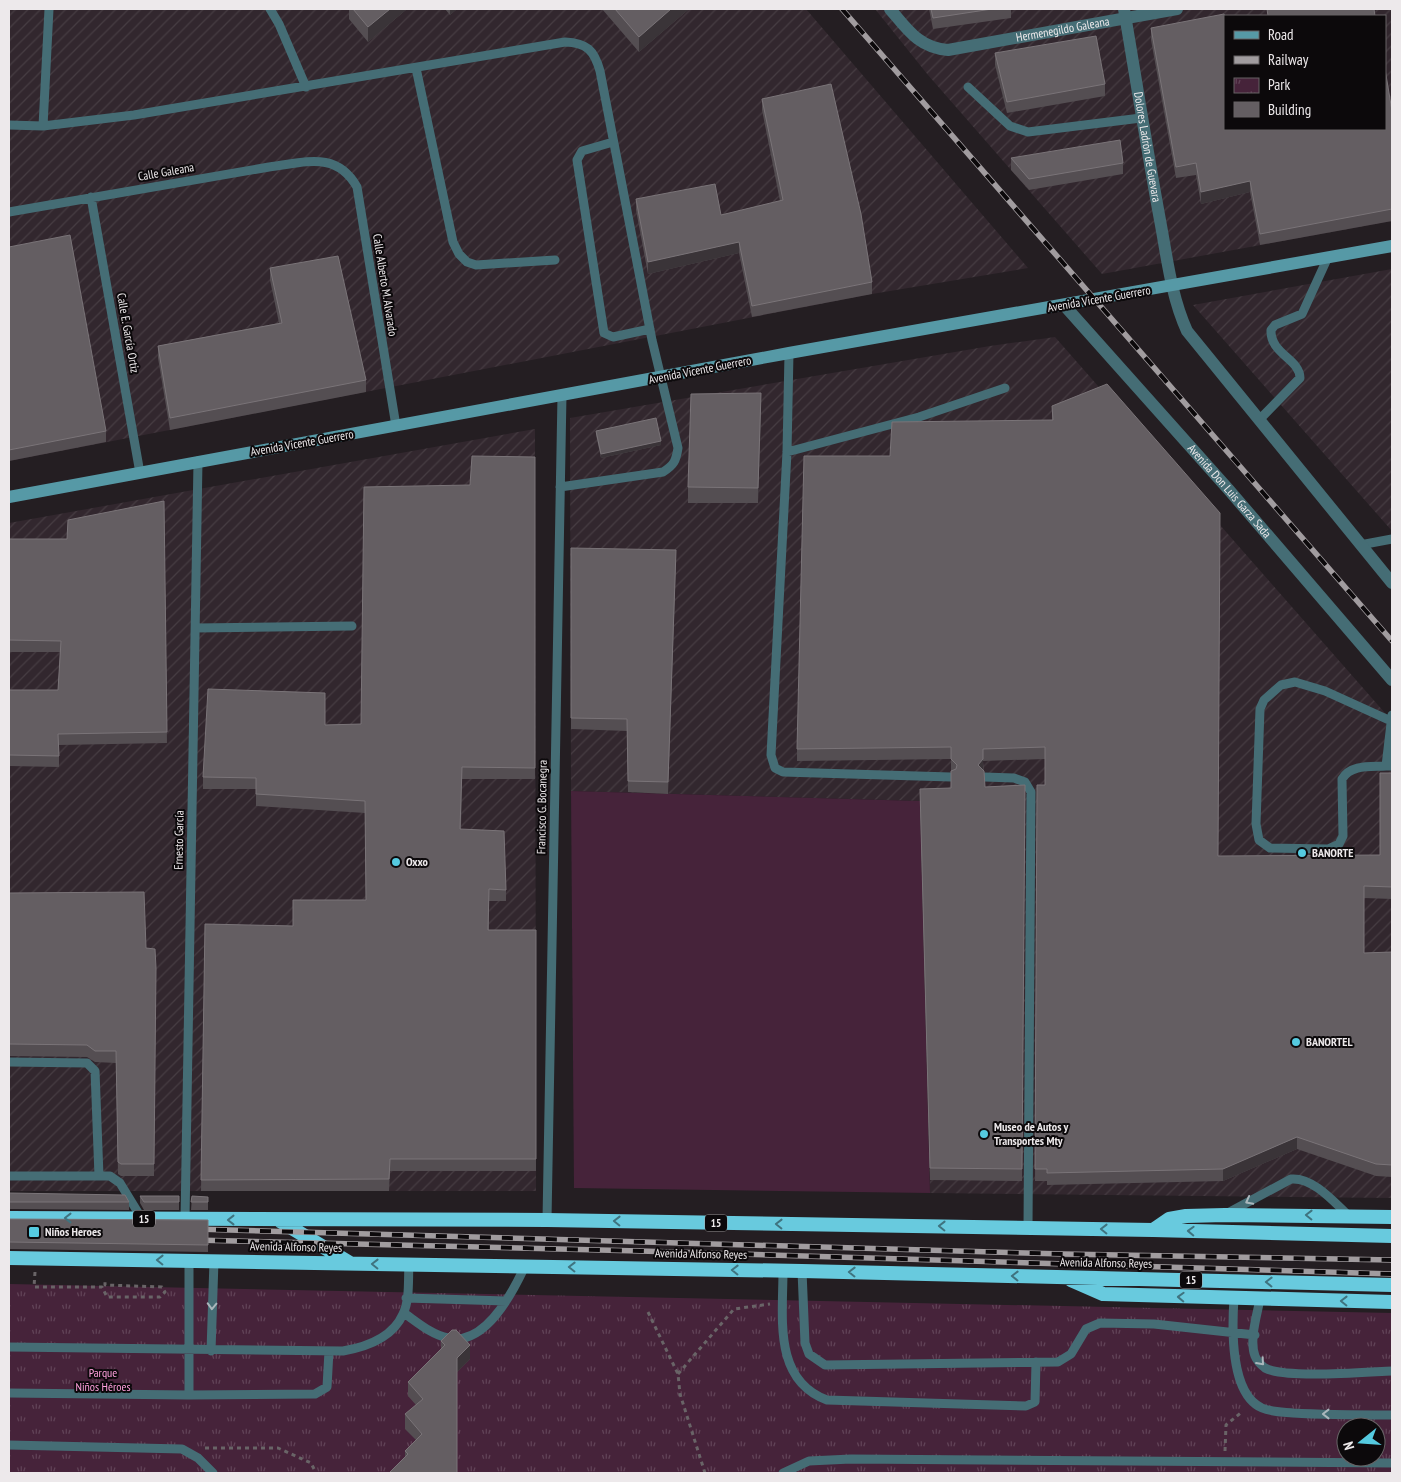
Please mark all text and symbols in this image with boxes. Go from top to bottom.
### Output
street label: Hermenegildo Galeana [1015,13,1111,45]
legend [1224,15,1386,130]
text: Road [1268,25,1294,44]
text: Railway [1268,50,1309,69]
text: Park [1268,75,1290,94]
street label: Dolores Ladròn de Guevara [1131,91,1165,204]
text: Building [1268,100,1311,119]
street label: Calle Galeana [137,159,195,184]
street label: Calle Alberto M. Alvarado [370,233,401,337]
street label: Avenida Vicente Guerrero [1046,282,1152,315]
street label: Calle E. García Ortiz [114,292,143,374]
street label: Avenida Vicente Guerrero [647,352,753,387]
street label: Avenida Vicente Guerrero [249,426,355,459]
street label: Avenida Don Luis Garza Sada [1185,441,1275,541]
street label: Francisco G. Bocanegra [533,760,550,854]
street label: Ernesto García [170,810,187,870]
place label: BANORTE [1312,845,1353,860]
marker: BANORTE [1296,847,1308,859]
place label: Oxxo [406,854,429,869]
marker: Oxxo [390,856,402,868]
place label: BANORTEL [1306,1034,1353,1049]
marker: BANORTEL [1290,1036,1302,1048]
place label: Museo de Autos y Transportes Mty [994,1119,1069,1148]
marker: Museo de Autos y Transportes Mty [978,1128,990,1140]
one-way arrow [1245,1195,1254,1205]
road number: 15 [133,1210,155,1228]
one-way arrow [1304,1210,1312,1221]
one-way arrow [64,1213,72,1224]
road number: 15 [705,1214,727,1232]
one-way arrow [226,1215,234,1225]
one-way arrow [613,1216,620,1226]
one-way arrow [775,1219,783,1229]
one-way arrow [938,1221,946,1231]
place label: Niños Heroes [45,1224,101,1239]
one-way arrow [1100,1224,1108,1234]
marker: Niños Heroes [27,1225,41,1239]
one-way arrow [1187,1225,1195,1236]
street label: Avenida Alfonso Reyes [250,1238,342,1255]
street label: Avenida Alfonso Reyes [655,1245,747,1262]
street label: Avenida Alfonso Reyes [1060,1254,1152,1271]
one-way arrow [155,1255,163,1265]
one-way arrow [370,1258,378,1269]
one-way arrow [568,1262,576,1272]
one-way arrow [730,1264,738,1275]
one-way arrow [848,1267,856,1277]
one-way arrow [1011,1270,1019,1281]
road number: 15 [1180,1272,1202,1288]
one-way arrow [1265,1277,1273,1287]
one-way arrow [1177,1291,1185,1302]
one-way arrow [1339,1296,1347,1306]
one-way arrow [207,1302,217,1310]
one-way arrow [1255,1356,1264,1365]
park label: Parque Niños Héroes [76,1365,131,1394]
one-way arrow [1322,1409,1330,1420]
north arrow [1336,1417,1386,1467]
text: N [1339,1440,1358,1452]

